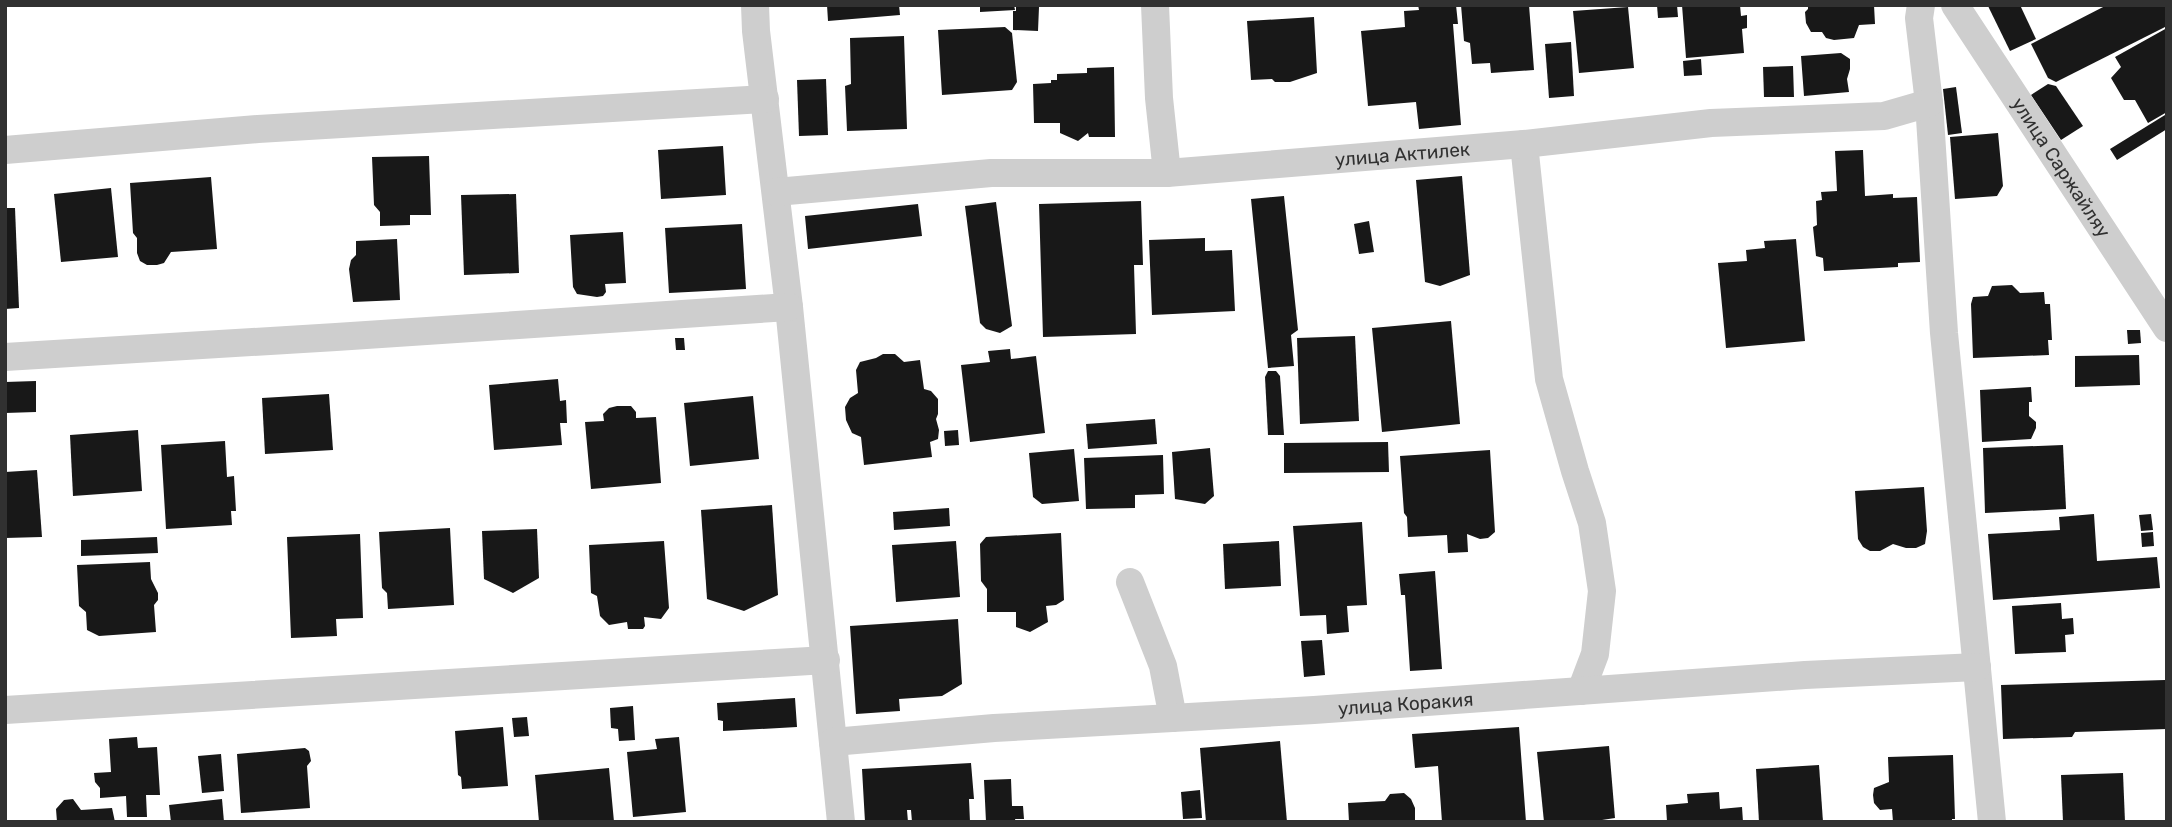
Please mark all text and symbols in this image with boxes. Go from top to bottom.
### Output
street label: улица Саржайляу [2007,93,2116,242]
street label: улица Актилек [1334,137,1471,171]
street label: улица Коракия [1337,687,1474,720]

